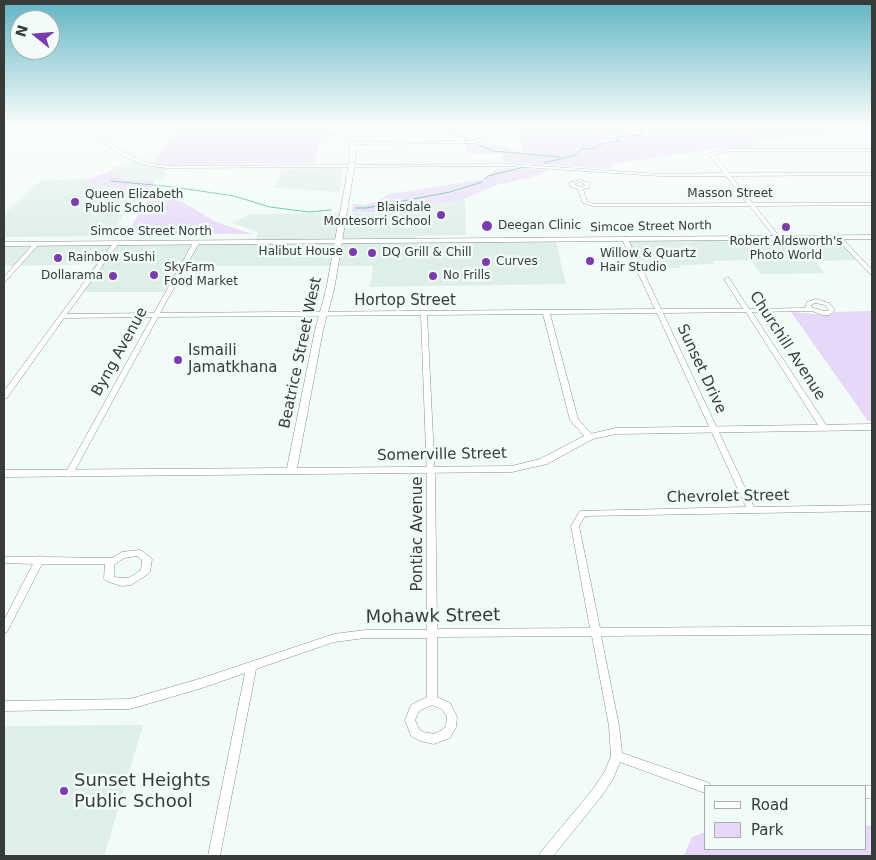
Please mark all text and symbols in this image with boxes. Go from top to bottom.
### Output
north arrow [10,10,60,60]
text: N [12,23,31,39]
street label: Masson Street [687,187,773,201]
place label: Queen Elizabeth Public School [85,188,183,216]
marker: Queen Elizabeth Public School [69,196,81,208]
place label: Blaisdale Montesorri School [323,201,431,229]
marker: Blaisdale Montesorri School [435,209,447,221]
marker: Deegan Clinic [480,219,494,233]
place label: Deegan Clinic [498,219,581,233]
street label: Simcoe Street North [590,219,712,235]
marker: Robert Aldsworth's Photo World [780,221,792,233]
street label: Simcoe Street North [90,225,212,239]
place label: Robert Aldsworth's Photo World [730,235,842,263]
place label: Halibut House [259,245,343,259]
marker: Halibut House [347,246,359,258]
place label: DQ Grill & Chill [382,246,472,260]
marker: DQ Grill & Chill [366,247,378,259]
place label: Willow & Quartz Hair Studio [600,247,696,275]
place label: Rainbow Sushi [68,251,155,265]
marker: Rainbow Sushi [52,252,64,264]
place label: Curves [496,255,538,269]
marker: Willow & Quartz Hair Studio [584,255,596,267]
marker: Curves [480,256,492,268]
place label: SkyFarm Food Market [164,261,238,289]
place label: Dollarama [41,269,103,283]
marker: SkyFarm Food Market [148,269,160,281]
place label: No Frills [443,269,490,283]
marker: Dollarama [107,270,119,282]
marker: No Frills [427,270,439,282]
street label: Beatrice Street West [276,276,326,430]
street label: Churchill Avenue [745,288,829,404]
street label: Hortop Street [354,292,456,310]
street label: Byng Avenue [88,304,152,400]
street label: Sunset Drive [673,322,729,416]
place label: Ismaili Jamatkhana [188,342,277,377]
marker: Ismaili Jamatkhana [172,354,184,366]
street label: Somerville Street [377,445,507,465]
street label: Pontiac Avenue [409,476,427,592]
street label: Chevrolet Street [666,487,790,507]
street label: Mohawk Street [366,605,500,629]
place label: Sunset Heights Public School [74,770,210,812]
marker: Sunset Heights Public School [58,785,70,797]
legend [704,785,866,850]
text: Road [751,796,789,814]
text: Park [751,821,783,839]

